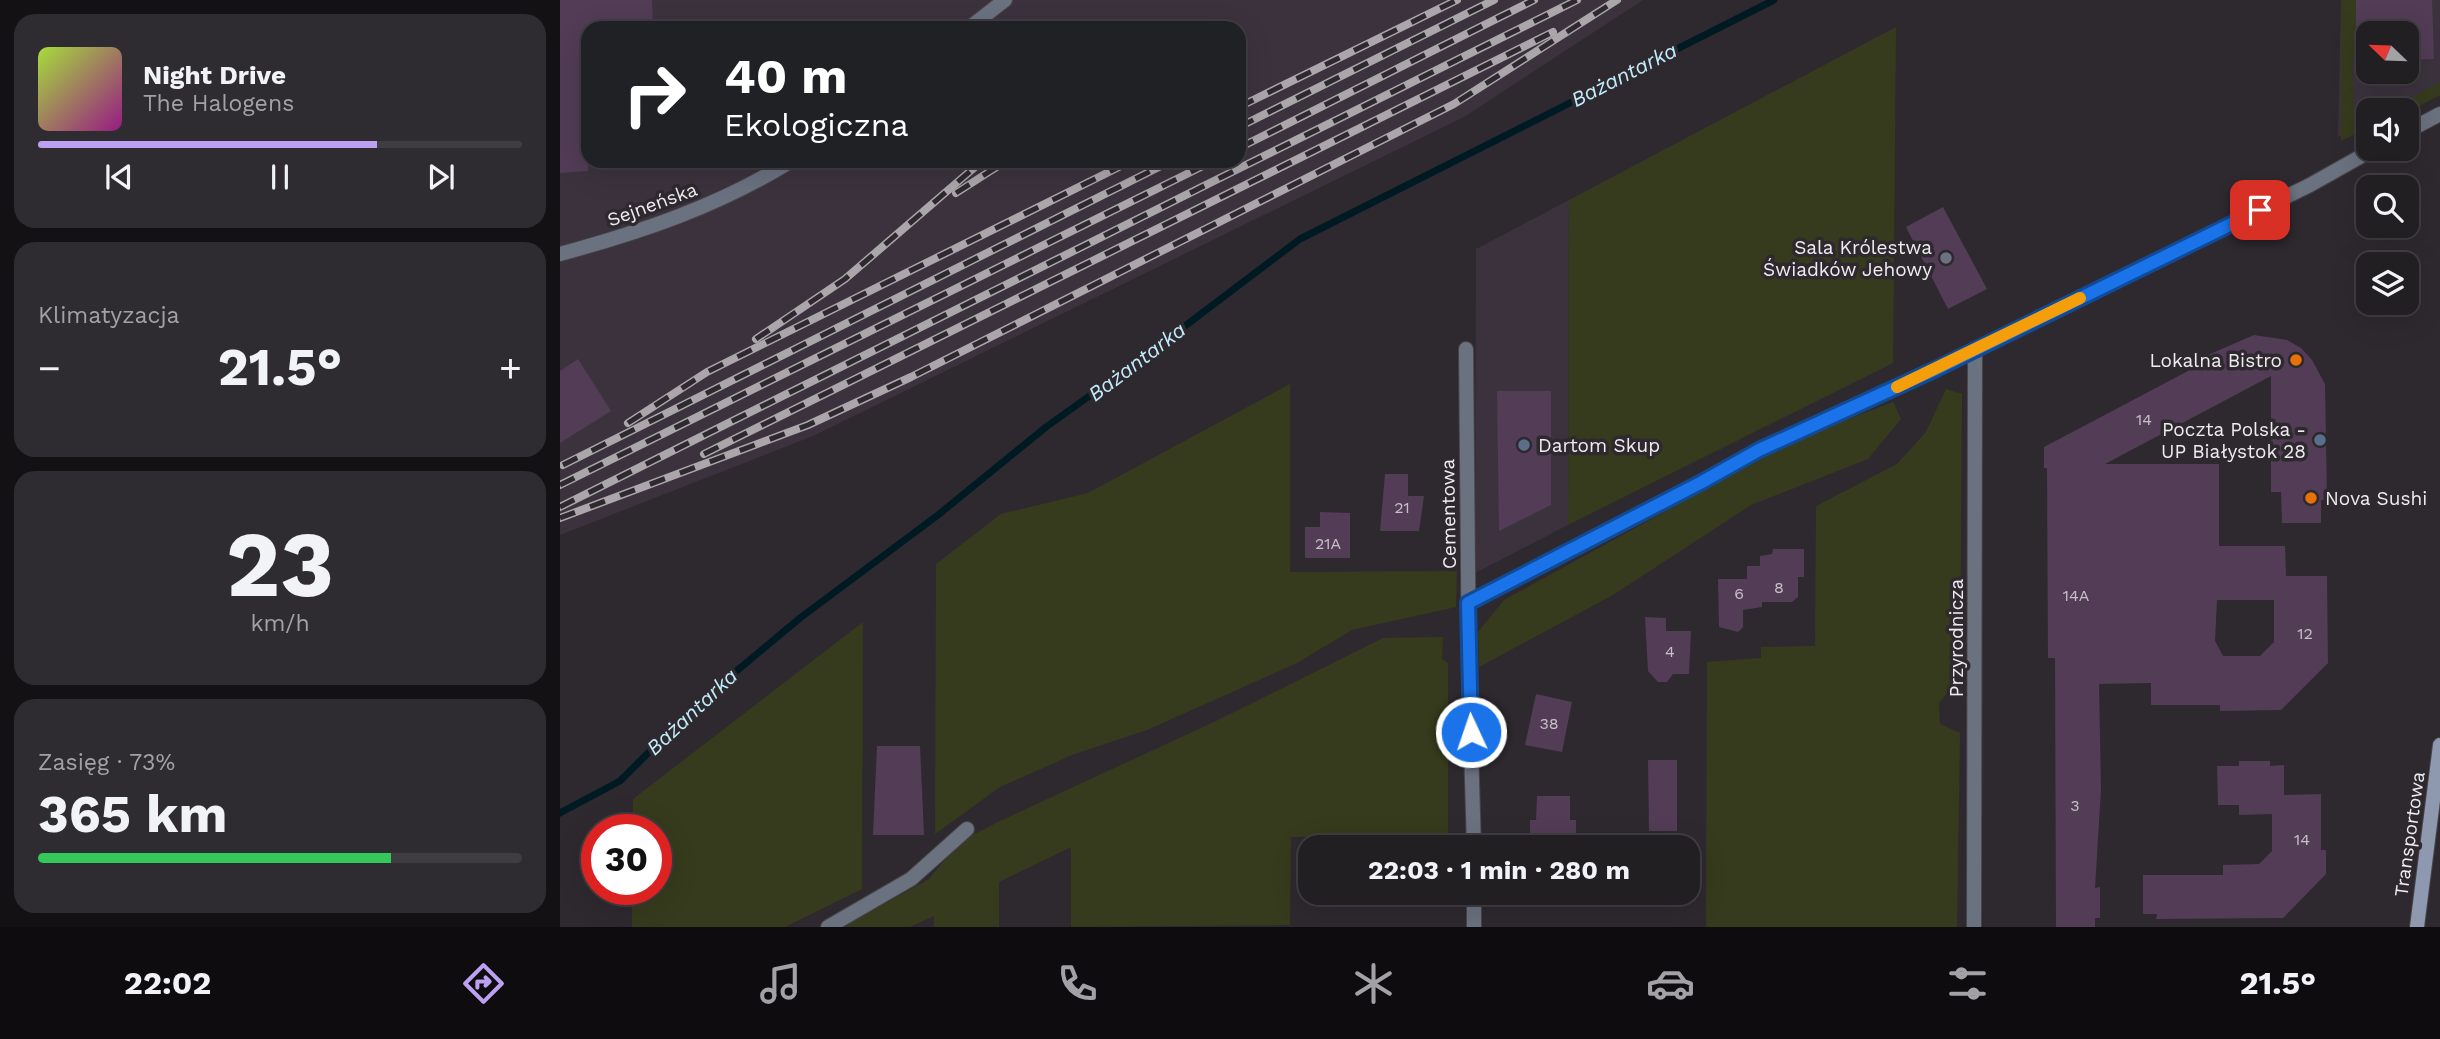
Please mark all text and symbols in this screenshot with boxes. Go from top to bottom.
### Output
north arrow [2356,21,2418,84]
map controls [2356,21,2419,315]
water label: Bażantarka [1567,37,1681,112]
text: 40 m [724,47,847,105]
icon: right [609,49,700,140]
text: Night Drive [143,60,286,90]
text: The Halogens [143,90,294,117]
button: sound [2356,98,2419,161]
text: Ekologiczna [724,106,909,144]
icon: previous [100,158,138,196]
icon: pause [261,158,299,196]
icon: next [422,158,460,196]
button: search [2356,175,2419,238]
street label: Sejneńska [604,177,701,231]
pin [2230,180,2290,240]
icon: arrive [2241,191,2279,229]
place label: Sala Królestwa Świadków Jehowy [1763,236,1932,281]
marker: Sala Królestwa Świadków Jehowy [1938,250,1954,266]
button: layers [2356,252,2419,315]
text: Klimatyzacja [38,302,180,329]
water label: Bażantarka [1083,317,1190,406]
text: 21.5° [218,337,342,398]
text: − [38,346,61,390]
text: + [499,346,522,390]
place label: Lokalna Bistro [2150,349,2282,372]
marker: Lokalna Bistro [2288,352,2304,368]
house number: 14 [2136,410,2152,429]
place label: Poczta Polska - UP Białystok 28 [2161,418,2306,463]
marker: Poczta Polska - UP Białystok 28 [2312,432,2328,448]
place label: Dartom Skup [1538,434,1660,457]
marker: Dartom Skup [1516,437,1532,453]
street label: Cementowa [1436,458,1461,569]
place label: Nova Sushi [2325,487,2427,510]
marker: Nova Sushi [2303,490,2319,506]
house number: 21 [1394,498,1410,517]
text: 23 [226,511,334,618]
house number: 21A [1315,534,1341,553]
house number: 8 [1774,578,1784,597]
street label: Przyrodnicza [1945,579,1968,697]
house number: 6 [1734,584,1744,603]
house number: 14A [2063,586,2090,605]
text: km/h [250,610,310,637]
house number: 12 [2297,624,2313,643]
house number: 4 [1665,642,1675,661]
water label: Bażantarka [641,663,742,760]
position arrow [1434,695,1508,769]
house number: 38 [1539,714,1559,733]
text: Zasięg · 73% [38,749,175,776]
street label: Transportowa [2389,770,2430,898]
text: 365 km [38,784,227,845]
house number: 3 [2070,796,2080,815]
speed limit sign: 30 [581,814,672,905]
house number: 14 [2294,830,2310,849]
text: 22:03 · 1 min · 280 m [1368,855,1630,885]
icon: directions [459,959,508,1008]
icon: music [756,959,805,1008]
icon: phone [1053,959,1102,1008]
icon: climate [1349,959,1398,1008]
icon: car [1646,959,1695,1008]
icon: filters [1943,959,1992,1008]
text: 22:02 [124,964,211,1002]
text: 21.5° [2239,964,2316,1002]

